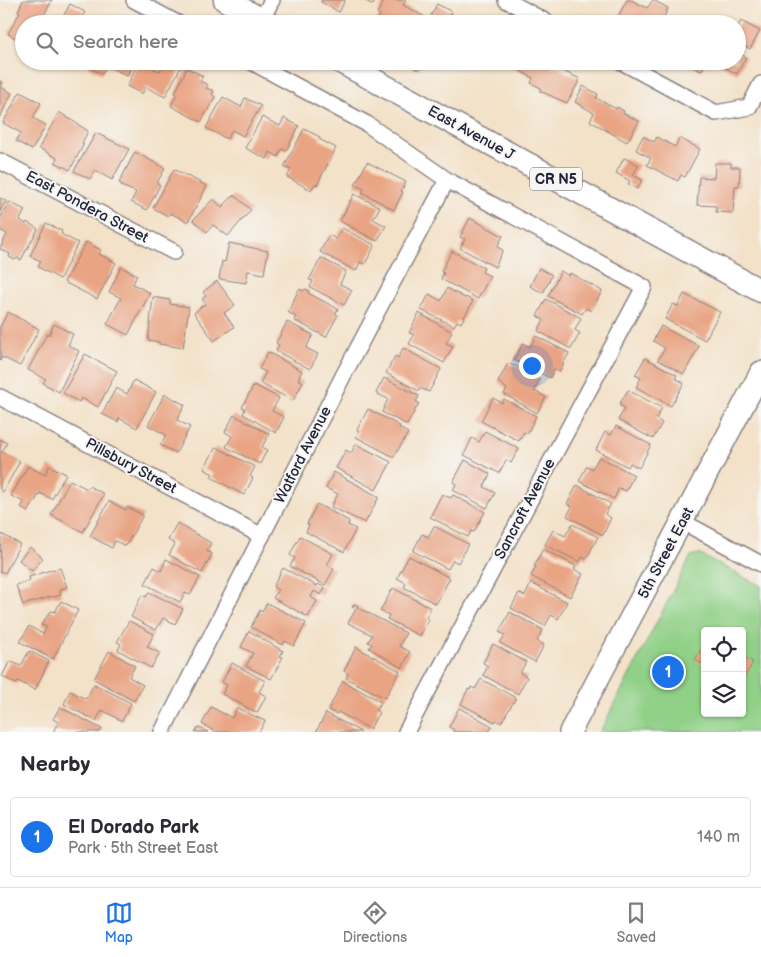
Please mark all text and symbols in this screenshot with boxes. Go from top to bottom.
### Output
search box [15,15,746,70]
icon: search [33,29,61,57]
text: Search here [73,31,178,54]
street label: East Avenue J [424,101,518,165]
street label: East Pondera Street [22,167,152,248]
road number: CR N5 [530,168,582,190]
your location [519,353,545,379]
street label: Watford Avenue [270,403,336,507]
street label: Pillsbury Street [82,434,180,498]
street label: Sancroft Avenue [491,455,560,563]
street label: 5th Street East [634,504,698,602]
map controls [701,627,746,717]
button: locate [701,627,746,672]
pin: 1 [652,653,684,691]
button: layers [701,672,746,717]
text: Nearby [20,752,90,777]
text: El Dorado Park [68,816,199,839]
text: 1 [34,828,40,847]
text: 140 m [697,828,740,847]
text: Park · 5th Street East [68,839,218,858]
tab: Map [105,899,133,946]
tab: Directions [343,899,407,946]
tab: Saved [617,899,656,946]

